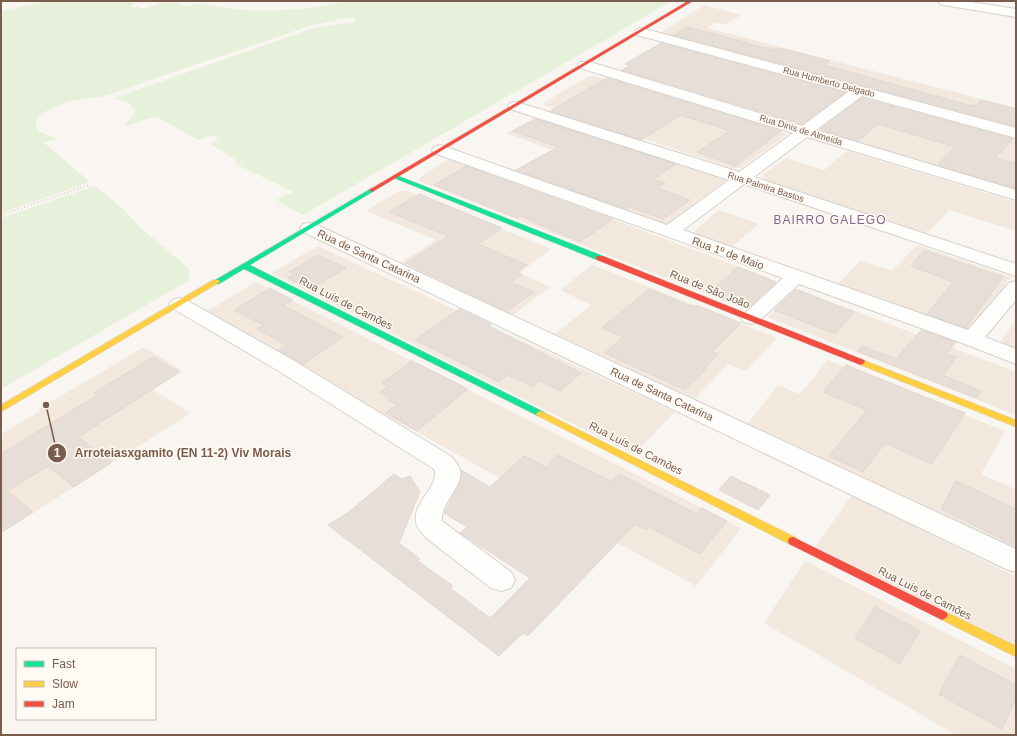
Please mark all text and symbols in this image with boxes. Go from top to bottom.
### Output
street label: Rua Humberto Delgado [782,65,876,99]
street label: Rua Dinis de Almeida [758,113,844,147]
street label: Rua Palmira Bastos [727,170,806,204]
district label: BAIRRO GALEGO [773,213,887,227]
street label: Rua de Santa Catarina [316,227,423,285]
street label: Rua 1º de Maio [690,234,766,272]
street label: Rua de São João [668,268,752,310]
street label: Rua Luís de Camões [297,274,395,332]
street label: Rua de Santa Catarina [609,365,716,423]
street label: Rua Luís de Camões [587,419,685,477]
callout: Arroteiasxgamito (EN 11-2) Viv Morais [47,441,299,465]
text: 1 [54,446,61,460]
text: Arroteiasxgamito (EN 11-2) Viv Morais [75,446,292,460]
street label: Rua Luís de Camões [876,564,974,622]
legend [16,648,156,720]
text: Fast [52,657,76,671]
text: Slow [52,677,78,691]
text: Jam [52,697,75,711]

